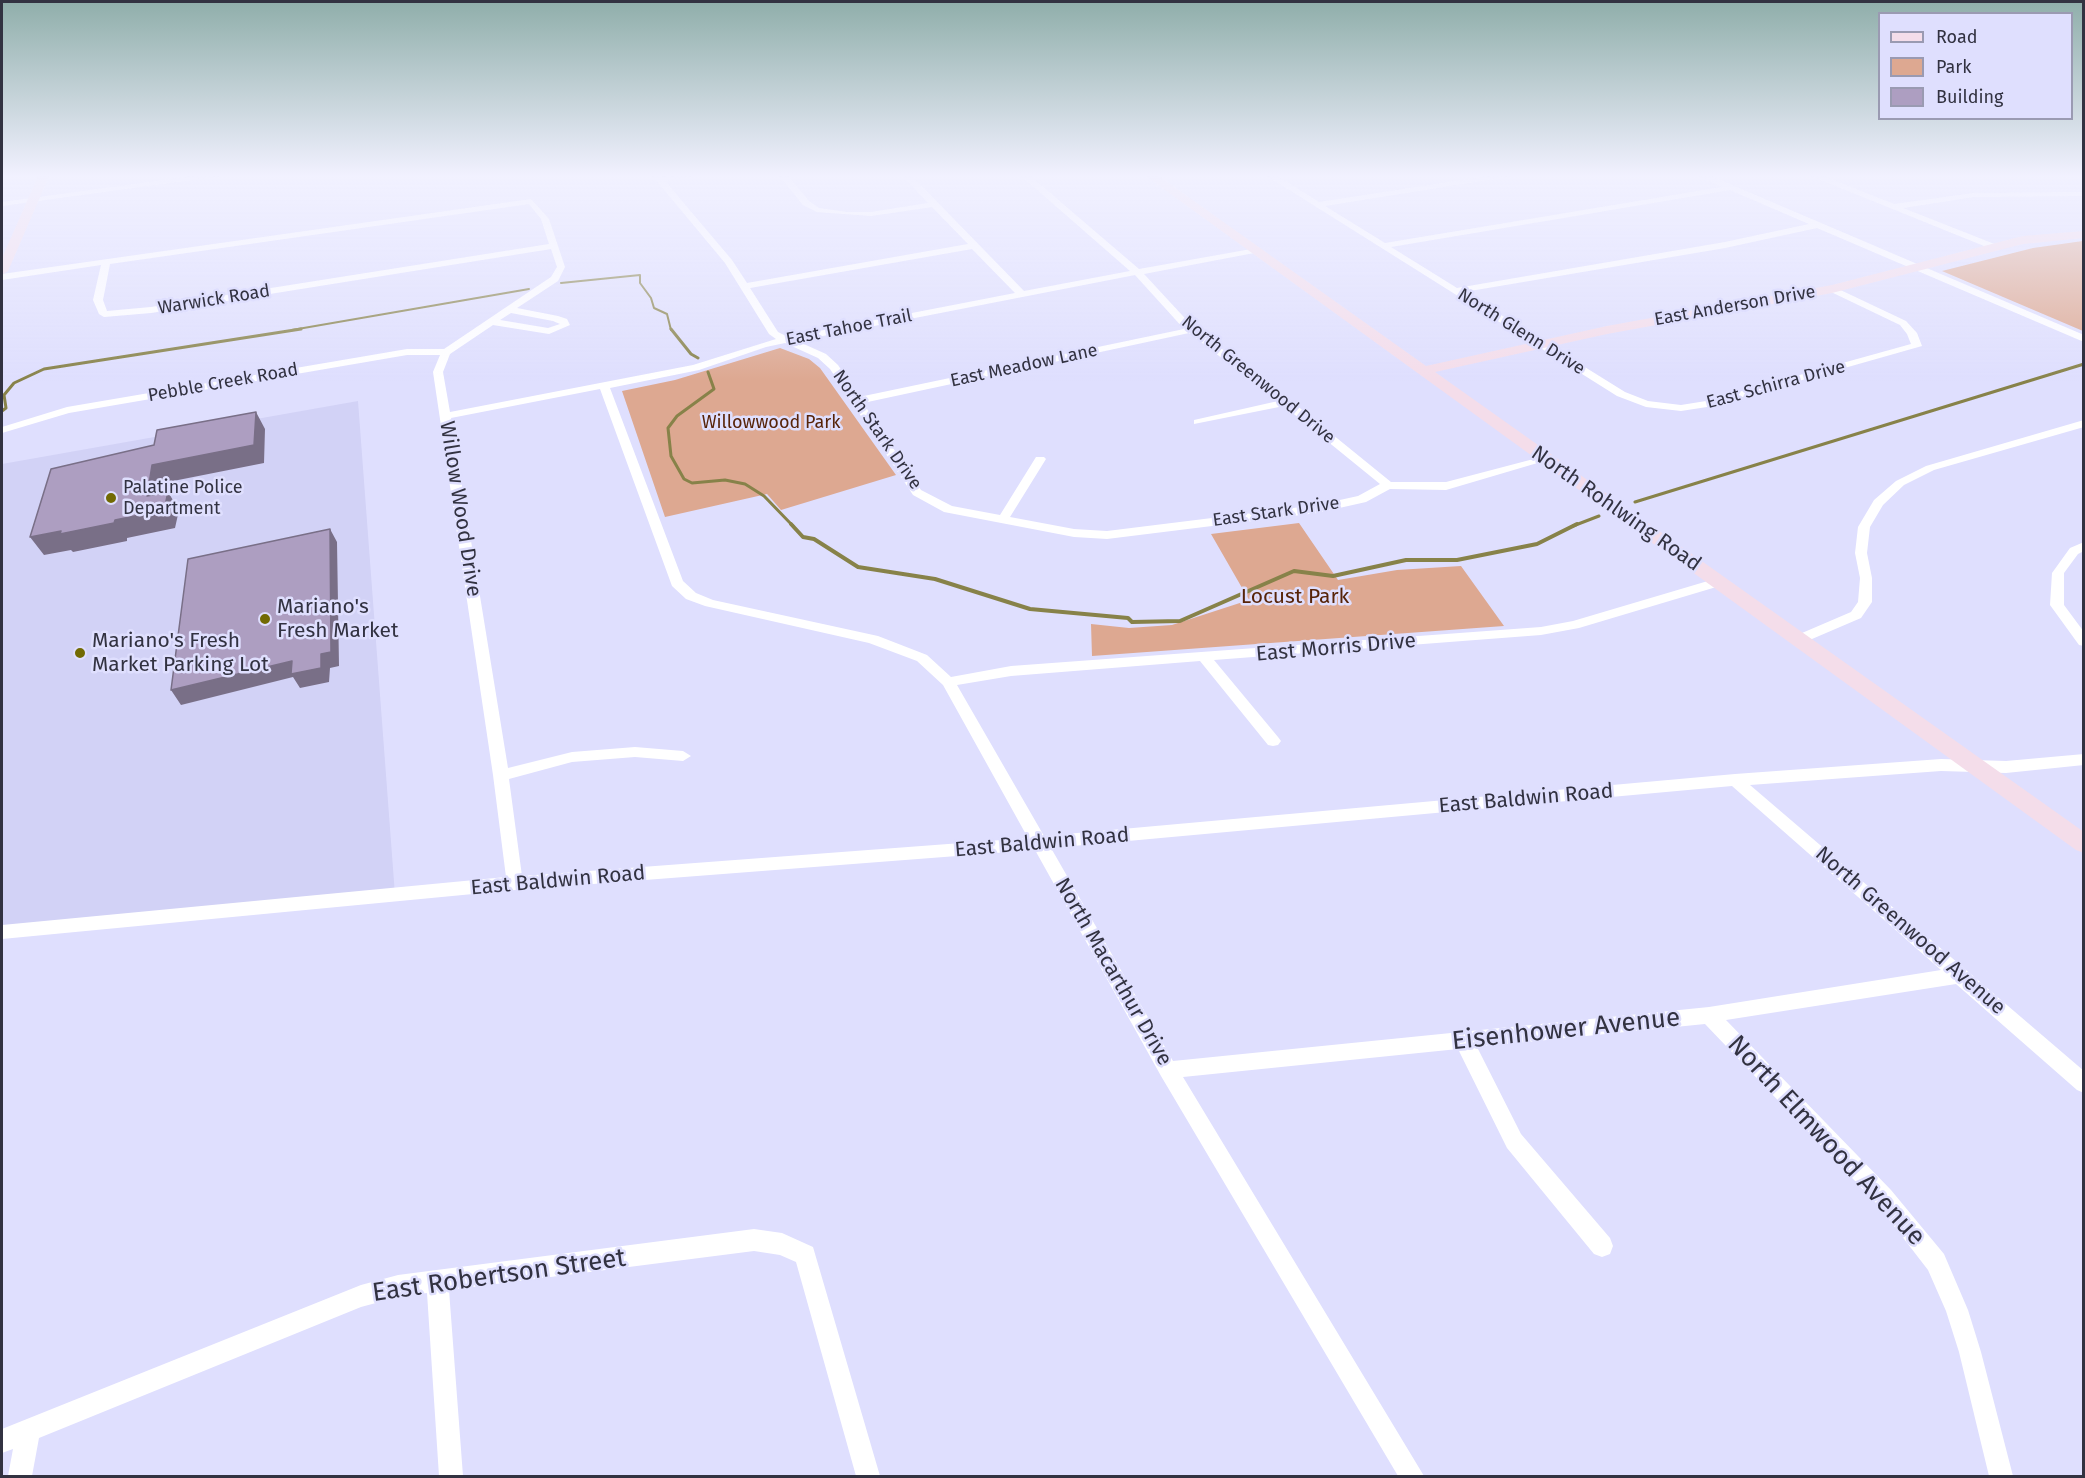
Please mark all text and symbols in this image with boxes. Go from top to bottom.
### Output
legend [1878,12,2073,120]
text: Road [1936,26,1978,48]
text: Park [1936,56,1971,78]
text: Building [1936,86,2003,108]
street label: Warwick Road [156,280,272,320]
street label: East Anderson Drive [1653,281,1817,331]
street label: North Glenn Drive [1453,284,1589,380]
street label: East Tahoe Trail [784,305,914,351]
street label: North Greenwood Drive [1177,311,1339,449]
street label: East Meadow Lane [948,340,1100,392]
street label: East Schirra Drive [1704,356,1848,414]
street label: Pebble Creek Road [146,359,300,407]
street label: North Stark Drive [828,366,926,494]
park label: Willowwood Park [702,412,840,434]
street label: Willow Wood Drive [434,419,486,599]
street label: North Rohlwing Road [1526,441,1706,577]
place label: Palatine Police Department [123,477,243,520]
marker: Palatine Police Department [104,491,118,505]
street label: East Stark Drive [1211,492,1341,532]
park label: Locust Park [1241,584,1349,610]
place label: Mariano's Fresh Market [277,594,399,644]
marker: Mariano's Fresh Market [258,612,272,626]
place label: Mariano's Fresh Market Parking Lot [92,628,269,678]
street label: East Morris Drive [1255,628,1417,668]
marker: Mariano's Fresh Market Parking Lot [73,646,87,660]
street label: East Baldwin Road [1438,779,1614,819]
street label: East Baldwin Road [954,823,1130,863]
street label: North Greenwood Avenue [1810,842,2010,1020]
street label: East Baldwin Road [470,861,646,901]
street label: North Macarthur Drive [1049,874,1177,1070]
street label: Eisenhower Avenue [1450,1003,1682,1057]
street label: North Elmwood Avenue [1721,1029,1931,1253]
street label: East Robertson Street [370,1243,628,1309]

